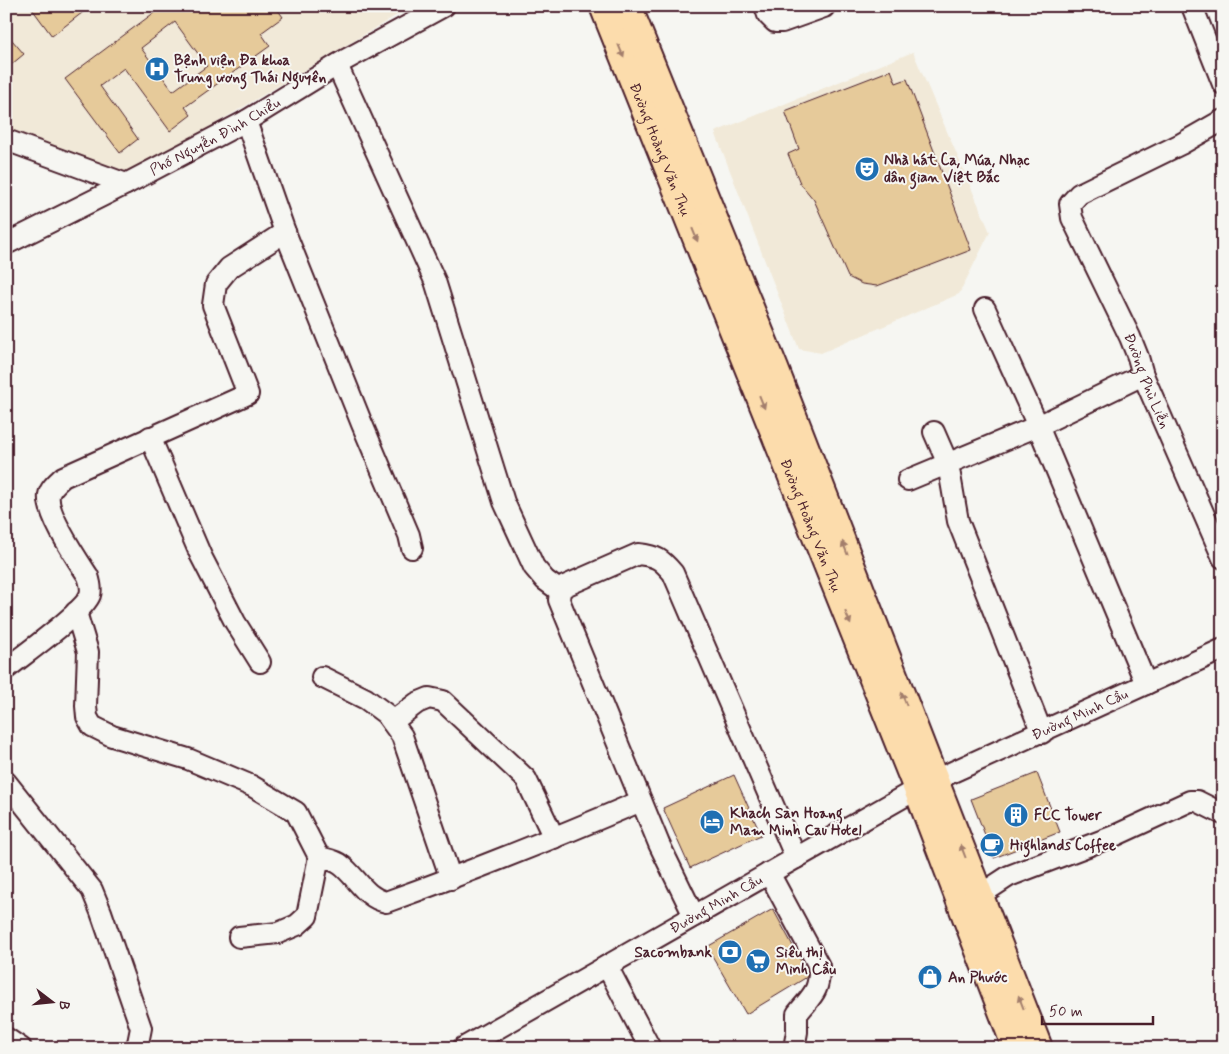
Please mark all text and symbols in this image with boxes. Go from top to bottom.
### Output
one-way arrow [618,44,625,59]
place label: Bệnh viện Đa khoa Trung ương Thái Nguyên [174,51,327,90]
hospital icon: Bệnh viện Đa khoa Trung ương Thái Nguyên [144,56,170,82]
street label: Đường Hoàng Văn Thụ [624,80,696,220]
street label: Phố Nguyễn Đình Chiểu [146,93,285,181]
place label: Nhà hát Ca, Múa, Nhạc dân gian Việt Bắc [884,151,1030,190]
theatre icon: Nhà hát Ca, Múa, Nhạc dân gian Việt Bắc [854,156,880,182]
one-way arrow [691,228,699,242]
street label: Đường Phù Liễn [1118,330,1174,432]
one-way arrow [758,395,766,409]
street label: Đường Hoàng Văn Thụ [775,456,846,596]
one-way arrow [840,541,848,555]
one-way arrow [845,610,852,625]
street label: Đường Minh Cầu [1029,684,1132,746]
one-way arrow [900,691,908,706]
building icon: FCC Tower [1003,802,1029,828]
place label: Khach San Hoang Mam Minh Cau Hotel [730,804,862,841]
place label: FCC Tower [1034,806,1103,826]
hotel icon: Khach San Hoang Mam Minh Cau Hotel [699,809,725,835]
cafe icon: Highlands Coffee [979,832,1005,858]
place label: Highlands Coffee [1010,836,1116,858]
one-way arrow [959,843,967,858]
street label: Đường Minh Cầu [666,870,766,939]
bank icon: Sacombank [717,939,743,965]
place label: Sacombank [635,943,713,963]
place label: Siêu thị Minh Cầu [776,943,836,980]
supermarket icon: Siêu thị Minh Cầu [745,948,771,974]
shop icon: An Phước [917,964,943,990]
place label: An Phước [948,968,1007,988]
north arrow [28,976,78,1026]
one-way arrow [1017,994,1025,1009]
scale bar [1042,994,1153,1026]
text: B [54,999,73,1012]
text: 50 m [1049,1002,1083,1022]

